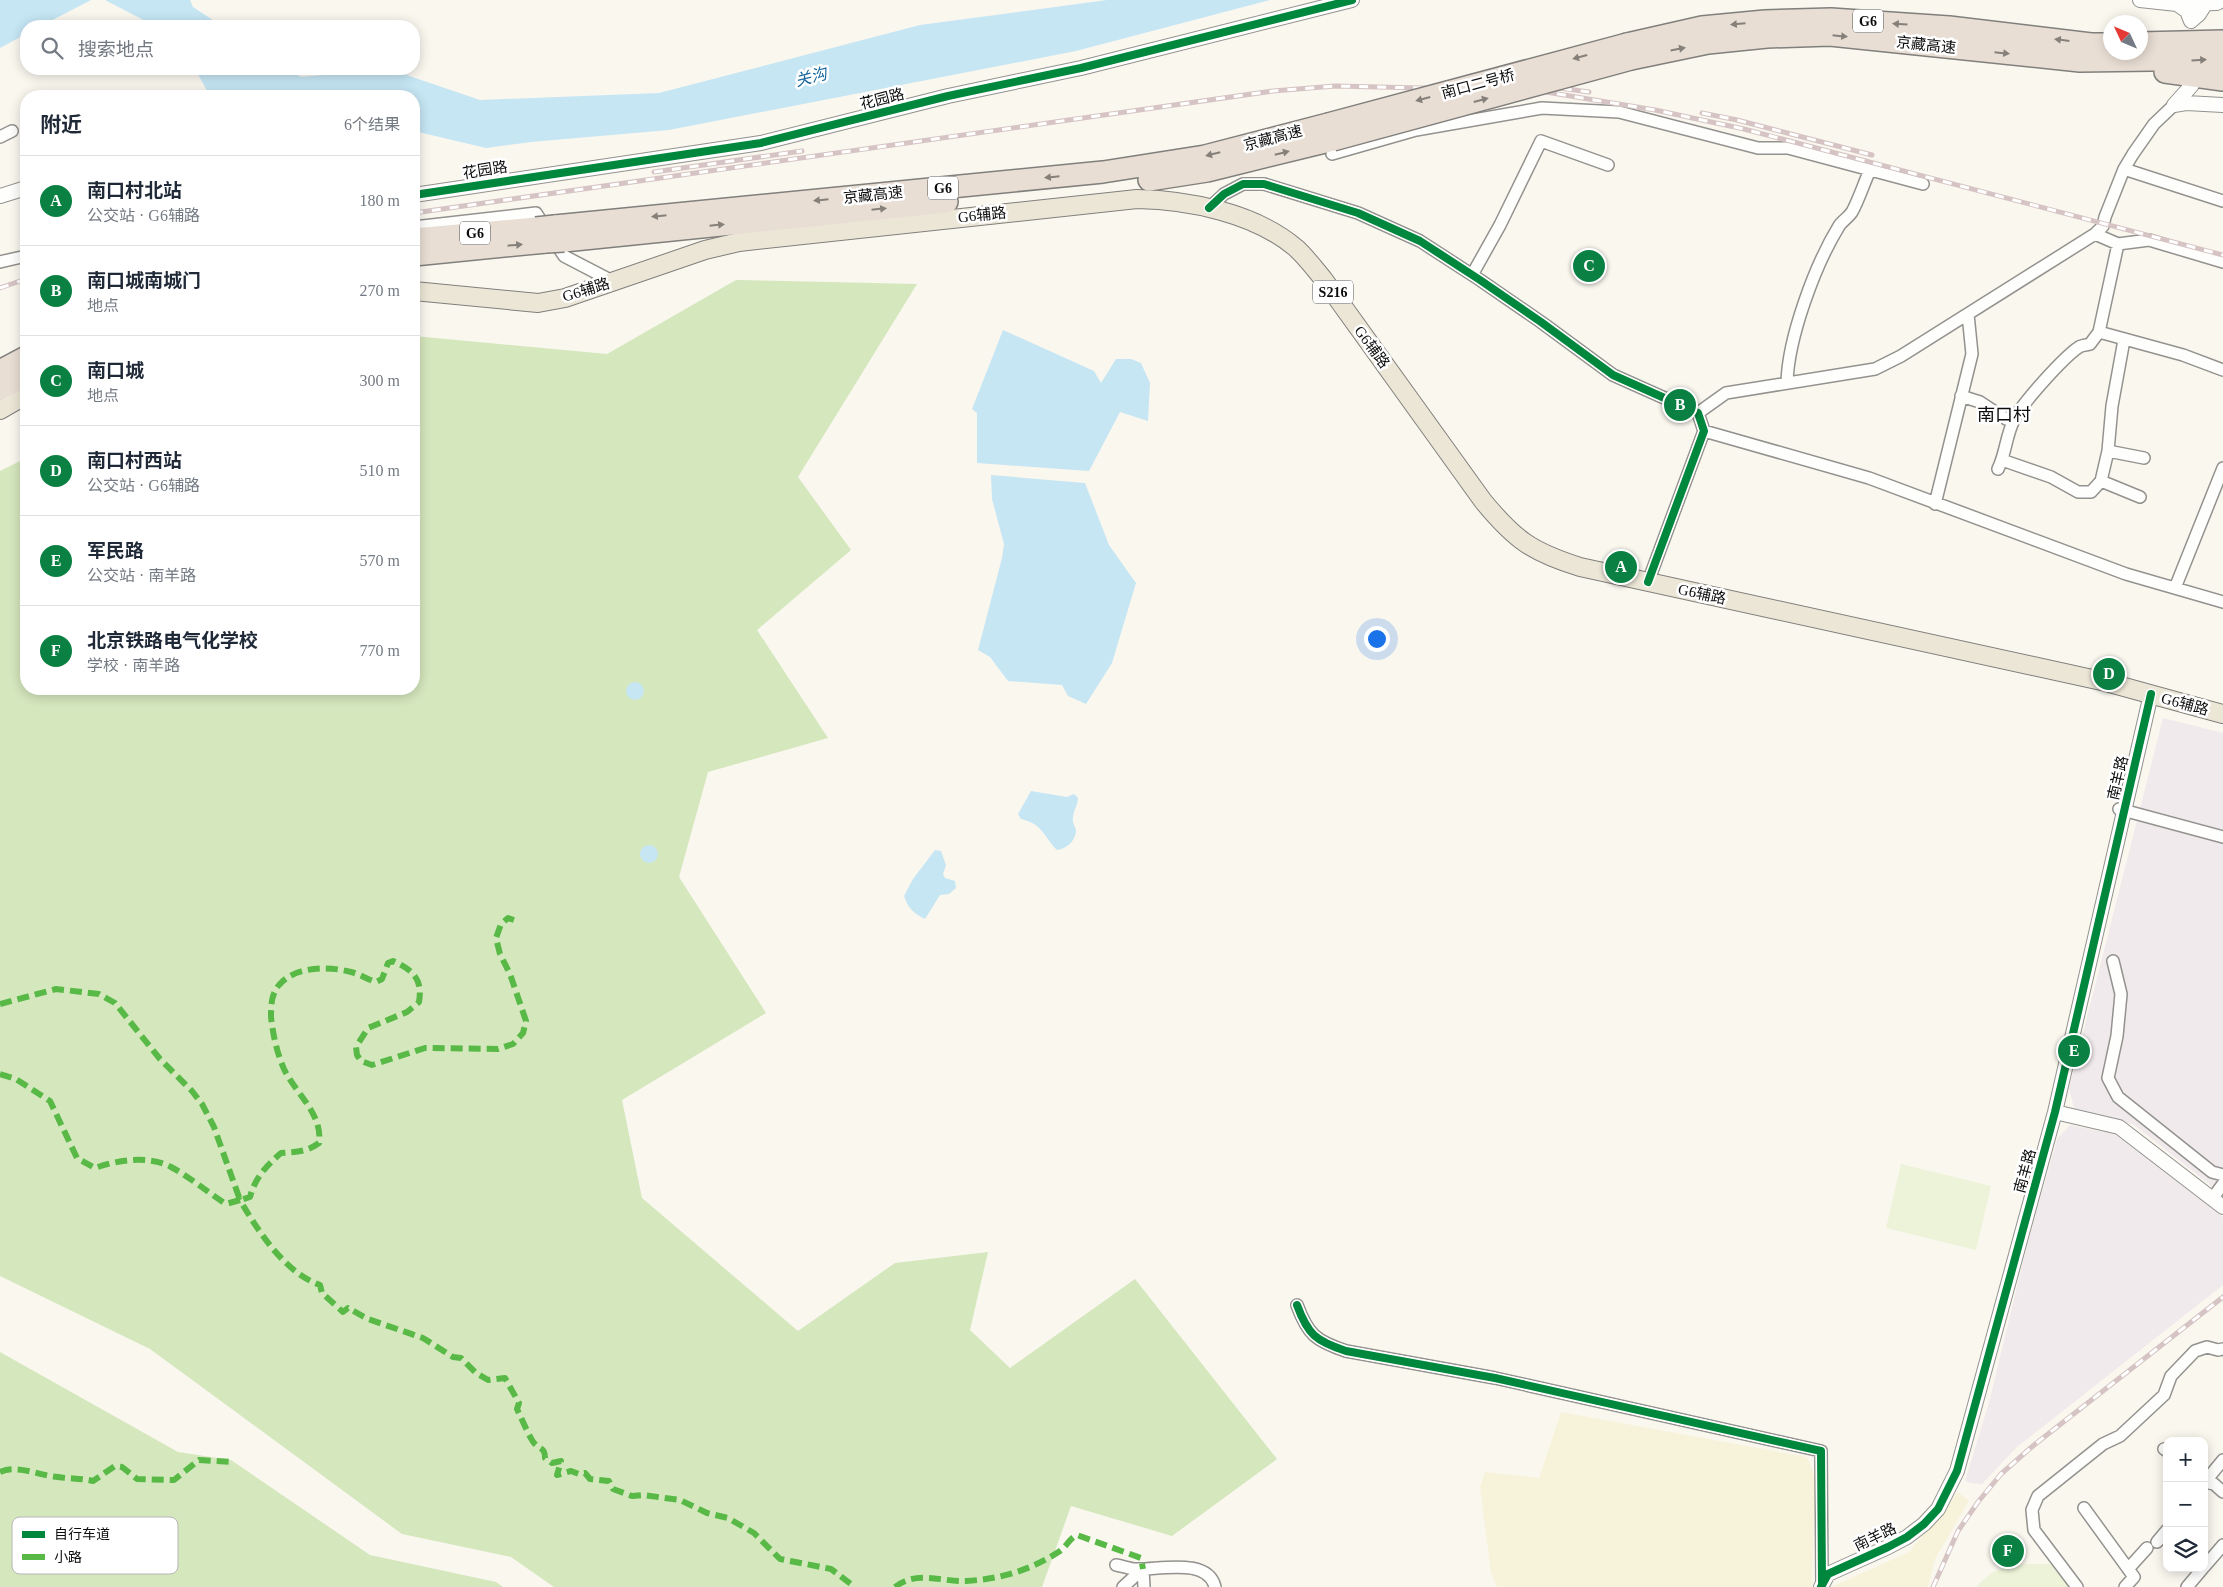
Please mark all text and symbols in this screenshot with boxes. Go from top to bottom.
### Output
road number: G6 [1853,10,1883,32]
north arrow [2103,15,2148,60]
one-way arrow [1892,19,1908,27]
search box [20,20,420,75]
one-way arrow [1730,20,1746,28]
one-way arrow [1832,32,1848,40]
icon: search [38,34,66,62]
street label: 京藏高速 [1895,34,1957,56]
one-way arrow [2054,36,2070,44]
text: 搜索地点 [78,39,154,60]
one-way arrow [1671,45,1686,53]
one-way arrow [1994,49,2010,57]
one-way arrow [1572,53,1587,61]
one-way arrow [2191,55,2207,63]
water label: 关沟 [793,64,831,89]
street label: 南口二号桥 [1440,67,1516,101]
street label: 花园路 [858,86,906,112]
one-way arrow [1415,95,1430,103]
one-way arrow [1473,95,1488,103]
text: 附近 [40,113,82,137]
text: 6个结果 [344,116,400,133]
street label: 京藏高速 [1242,123,1304,153]
one-way arrow [1274,149,1289,157]
one-way arrow [1206,150,1221,158]
street label: 花园路 [462,159,508,181]
one-way arrow [1044,173,1060,181]
road number: G6 [928,177,958,200]
text: 南口村北站 [87,180,182,201]
street label: 京藏高速 [842,184,904,206]
text: A [50,192,62,209]
text: 180 m [360,192,400,209]
one-way arrow [813,196,829,204]
one-way arrow [871,205,887,213]
street label: G6辅路 [957,205,1007,225]
text: 公交站 · G6辅路 [87,207,200,224]
one-way arrow [651,212,667,220]
one-way arrow [710,221,726,229]
road number: G6 [460,222,490,244]
one-way arrow [507,241,523,249]
pin: C [1573,247,1605,285]
text: 南口城南城门 [87,270,201,291]
street label: G6辅路 [561,275,611,305]
road number: S216 [1313,280,1353,304]
text: B [51,282,61,299]
text: 270 m [360,282,400,299]
text: 地点 [87,297,119,314]
street label: G6辅路 [1351,323,1393,371]
text: 南口城 [87,360,144,381]
text: C [50,372,62,389]
text: 300 m [360,372,400,389]
pin: B [1664,386,1696,424]
text: 地点 [87,387,119,404]
district label: 南口村 [1977,405,2031,425]
text: 南口村西站 [87,450,182,471]
text: D [50,462,62,479]
text: 510 m [360,462,400,479]
text: 公交站 · G6辅路 [87,477,200,494]
text: 军民路 [87,540,144,561]
pin: A [1605,548,1637,586]
text: E [51,552,61,569]
text: 570 m [360,552,400,569]
text: 公交站 · 南羊路 [87,567,196,584]
street label: G6辅路 [1677,581,1727,607]
your location [1364,626,1390,652]
text: 北京铁路电气化学校 [87,630,258,651]
text: F [51,642,61,659]
text: 770 m [360,642,400,659]
pin: D [2093,655,2125,693]
text: 学校 · 南羊路 [87,657,180,674]
street label: G6辅路 [2160,690,2210,718]
street label: 南羊路 [2105,754,2131,802]
pin: E [2058,1032,2090,1070]
street label: 南羊路 [2011,1147,2039,1195]
map controls [2163,1437,2208,1572]
button: + [2163,1437,2208,1482]
button: − [2163,1482,2208,1527]
legend [12,1517,178,1574]
street label: 南羊路 [1851,1520,1899,1554]
text: 自行车道 [54,1526,110,1542]
button: layers [2163,1527,2208,1572]
pin: F [1992,1532,2024,1570]
text: 小路 [54,1550,82,1565]

